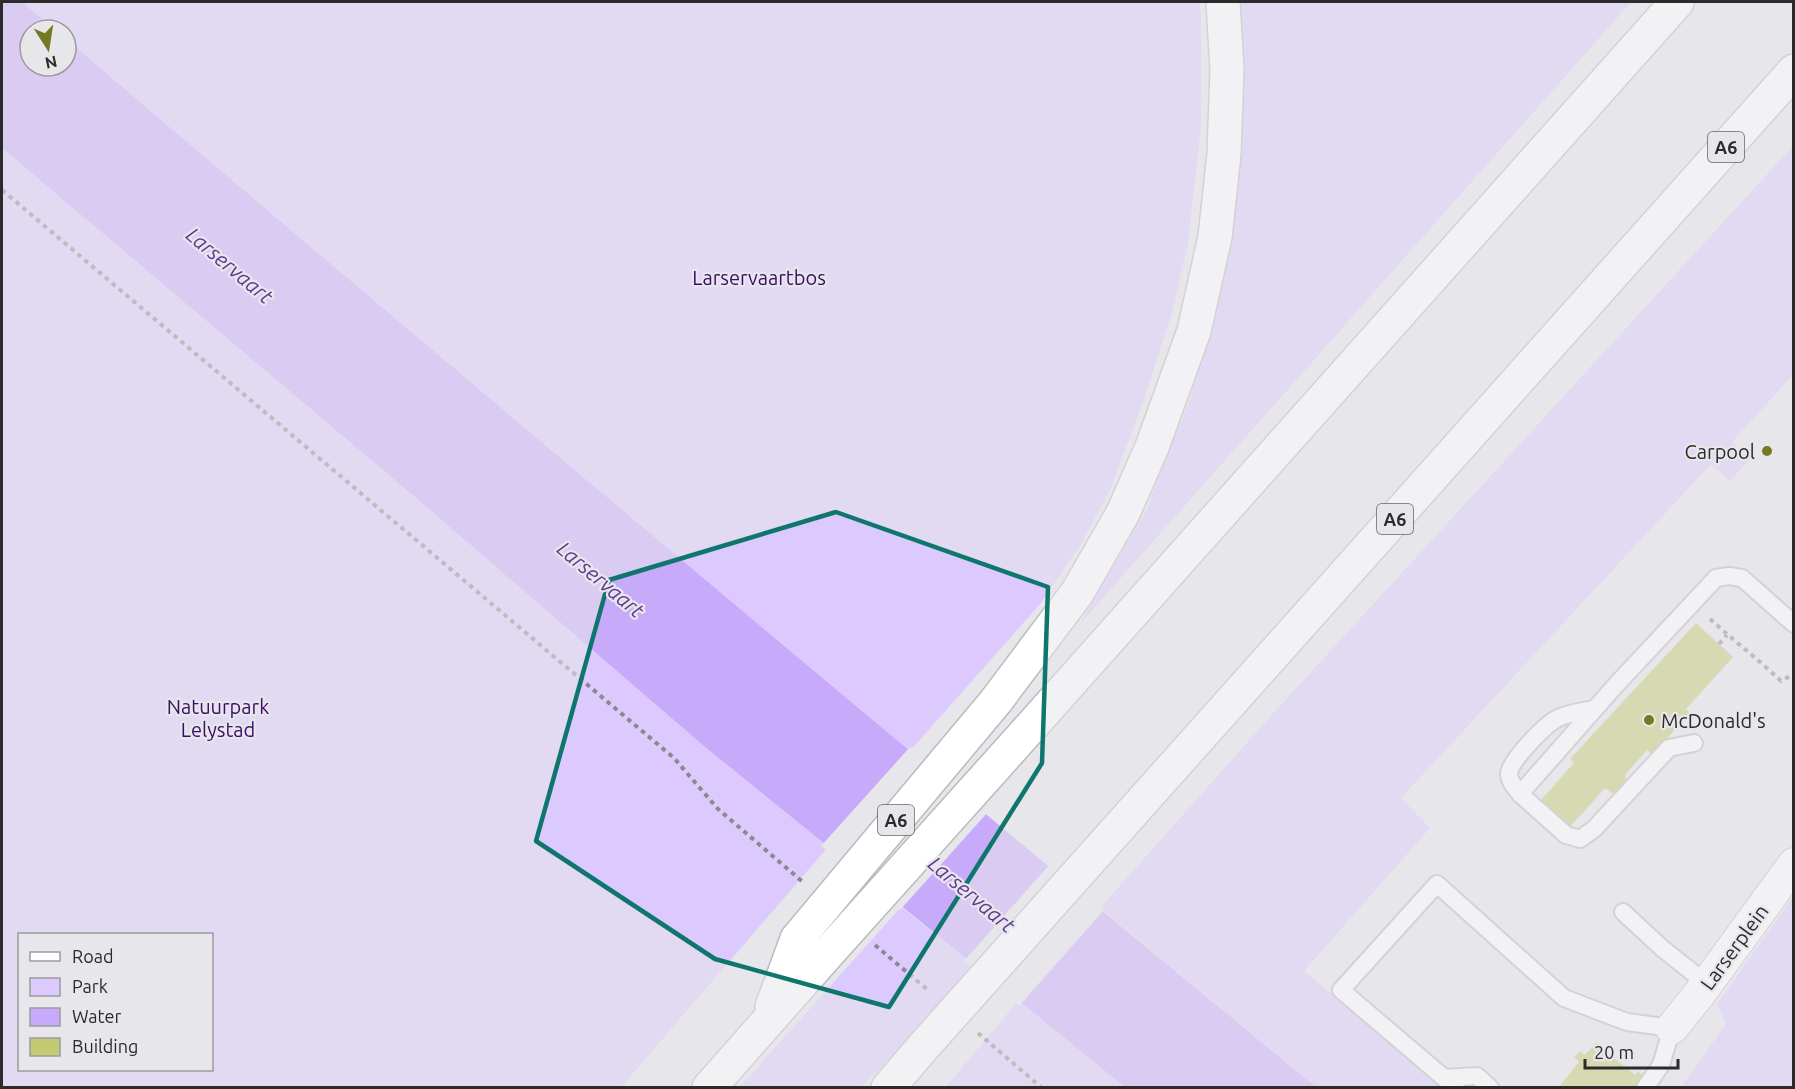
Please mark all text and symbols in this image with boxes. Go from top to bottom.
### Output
north arrow [18,18,78,78]
text: N [43,53,59,73]
road number: A6 [1708,132,1744,162]
water label: Larservaart [182,222,279,309]
park label: Larservaartbos [692,266,826,289]
place label: Carpool [1685,440,1755,463]
marker: Carpool [1760,444,1774,458]
road number: A6 [1377,504,1413,534]
water label: Larservaart [553,536,650,623]
park label: Natuurpark Lelystad [167,695,269,741]
place label: McDonald's [1661,709,1766,732]
marker: McDonald's [1642,713,1656,727]
road number: A6 [878,805,914,835]
water label: Larservaart [924,851,1021,938]
street label: Larserplein [1695,900,1773,994]
legend [18,933,213,1071]
text: Road [72,946,114,966]
text: Park [72,976,108,996]
text: Water [72,1006,122,1026]
scale bar [1585,1032,1678,1070]
text: Building [72,1036,138,1056]
text: 20 m [1594,1042,1634,1062]

